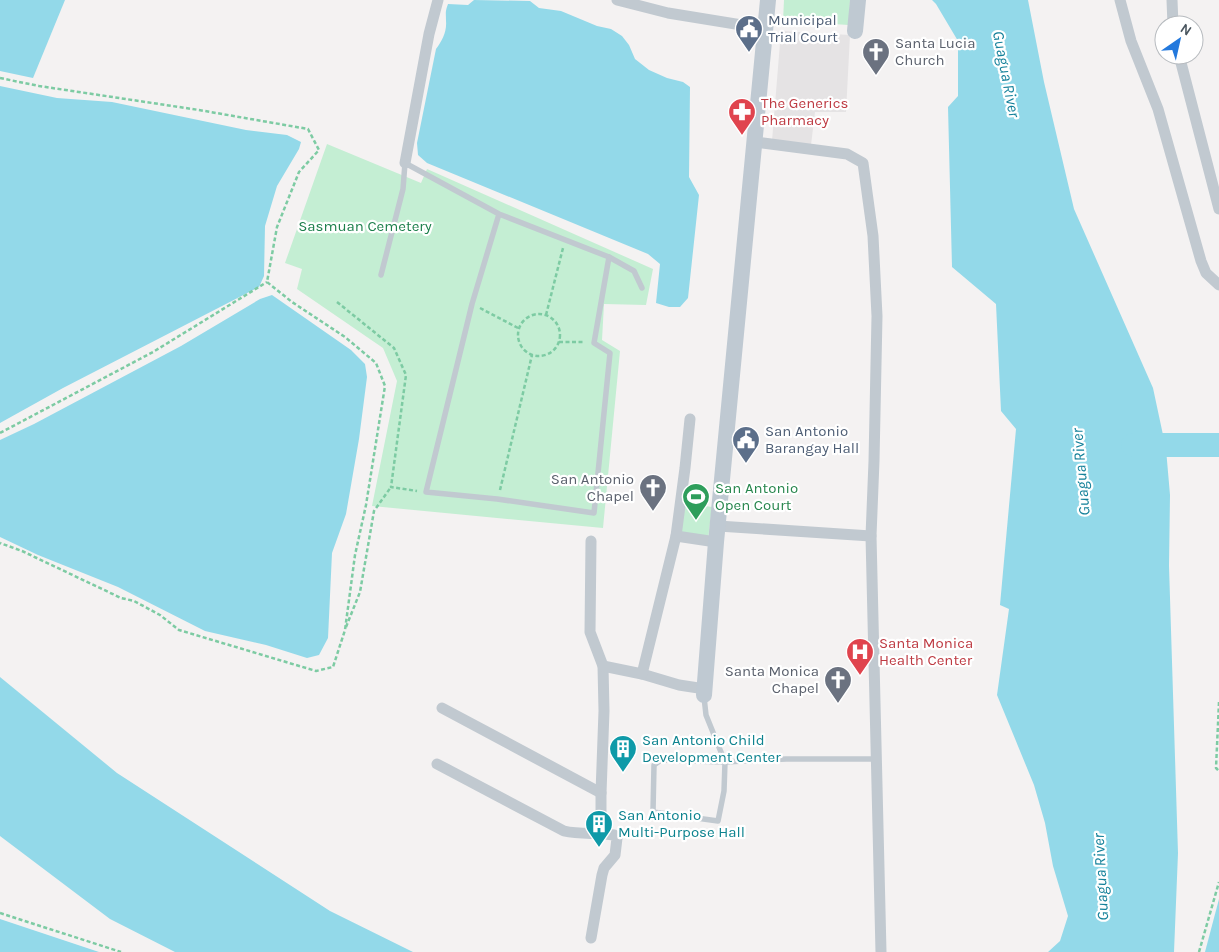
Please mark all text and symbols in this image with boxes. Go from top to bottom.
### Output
place label: Municipal Trial Court [768,11,838,46]
public building icon: Municipal Trial Court [734,14,764,53]
north arrow [1154,15,1204,65]
text: N [1177,20,1195,39]
water label: Guagua River [989,29,1024,119]
place label: Santa Lucia Church [895,34,975,69]
church icon: Santa Lucia Church [861,37,891,76]
place label: The Generics Pharmacy [761,94,848,129]
pharmacy icon: The Generics Pharmacy [727,97,757,136]
park label: Sasmuan Cemetery [298,217,432,235]
place label: San Antonio Barangay Hall [765,422,859,457]
public building icon: San Antonio Barangay Hall [731,425,761,464]
water label: Guagua River [1067,427,1094,516]
place label: San Antonio Chapel [551,470,634,505]
church icon: San Antonio Chapel [638,473,668,512]
place label: San Antonio Open Court [715,479,798,514]
sports icon: San Antonio Open Court [681,482,711,521]
place label: Santa Monica Health Center [879,634,973,669]
hospital icon: Santa Monica Health Center [845,637,875,676]
place label: Santa Monica Chapel [725,662,819,697]
church icon: Santa Monica Chapel [823,665,853,704]
place label: San Antonio Child Development Center [642,731,781,766]
building icon: San Antonio Child Development Center [608,734,638,773]
place label: San Antonio Multi-Purpose Hall [618,806,745,841]
building icon: San Antonio Multi-Purpose Hall [584,809,614,848]
water label: Guagua River [1089,832,1112,921]

